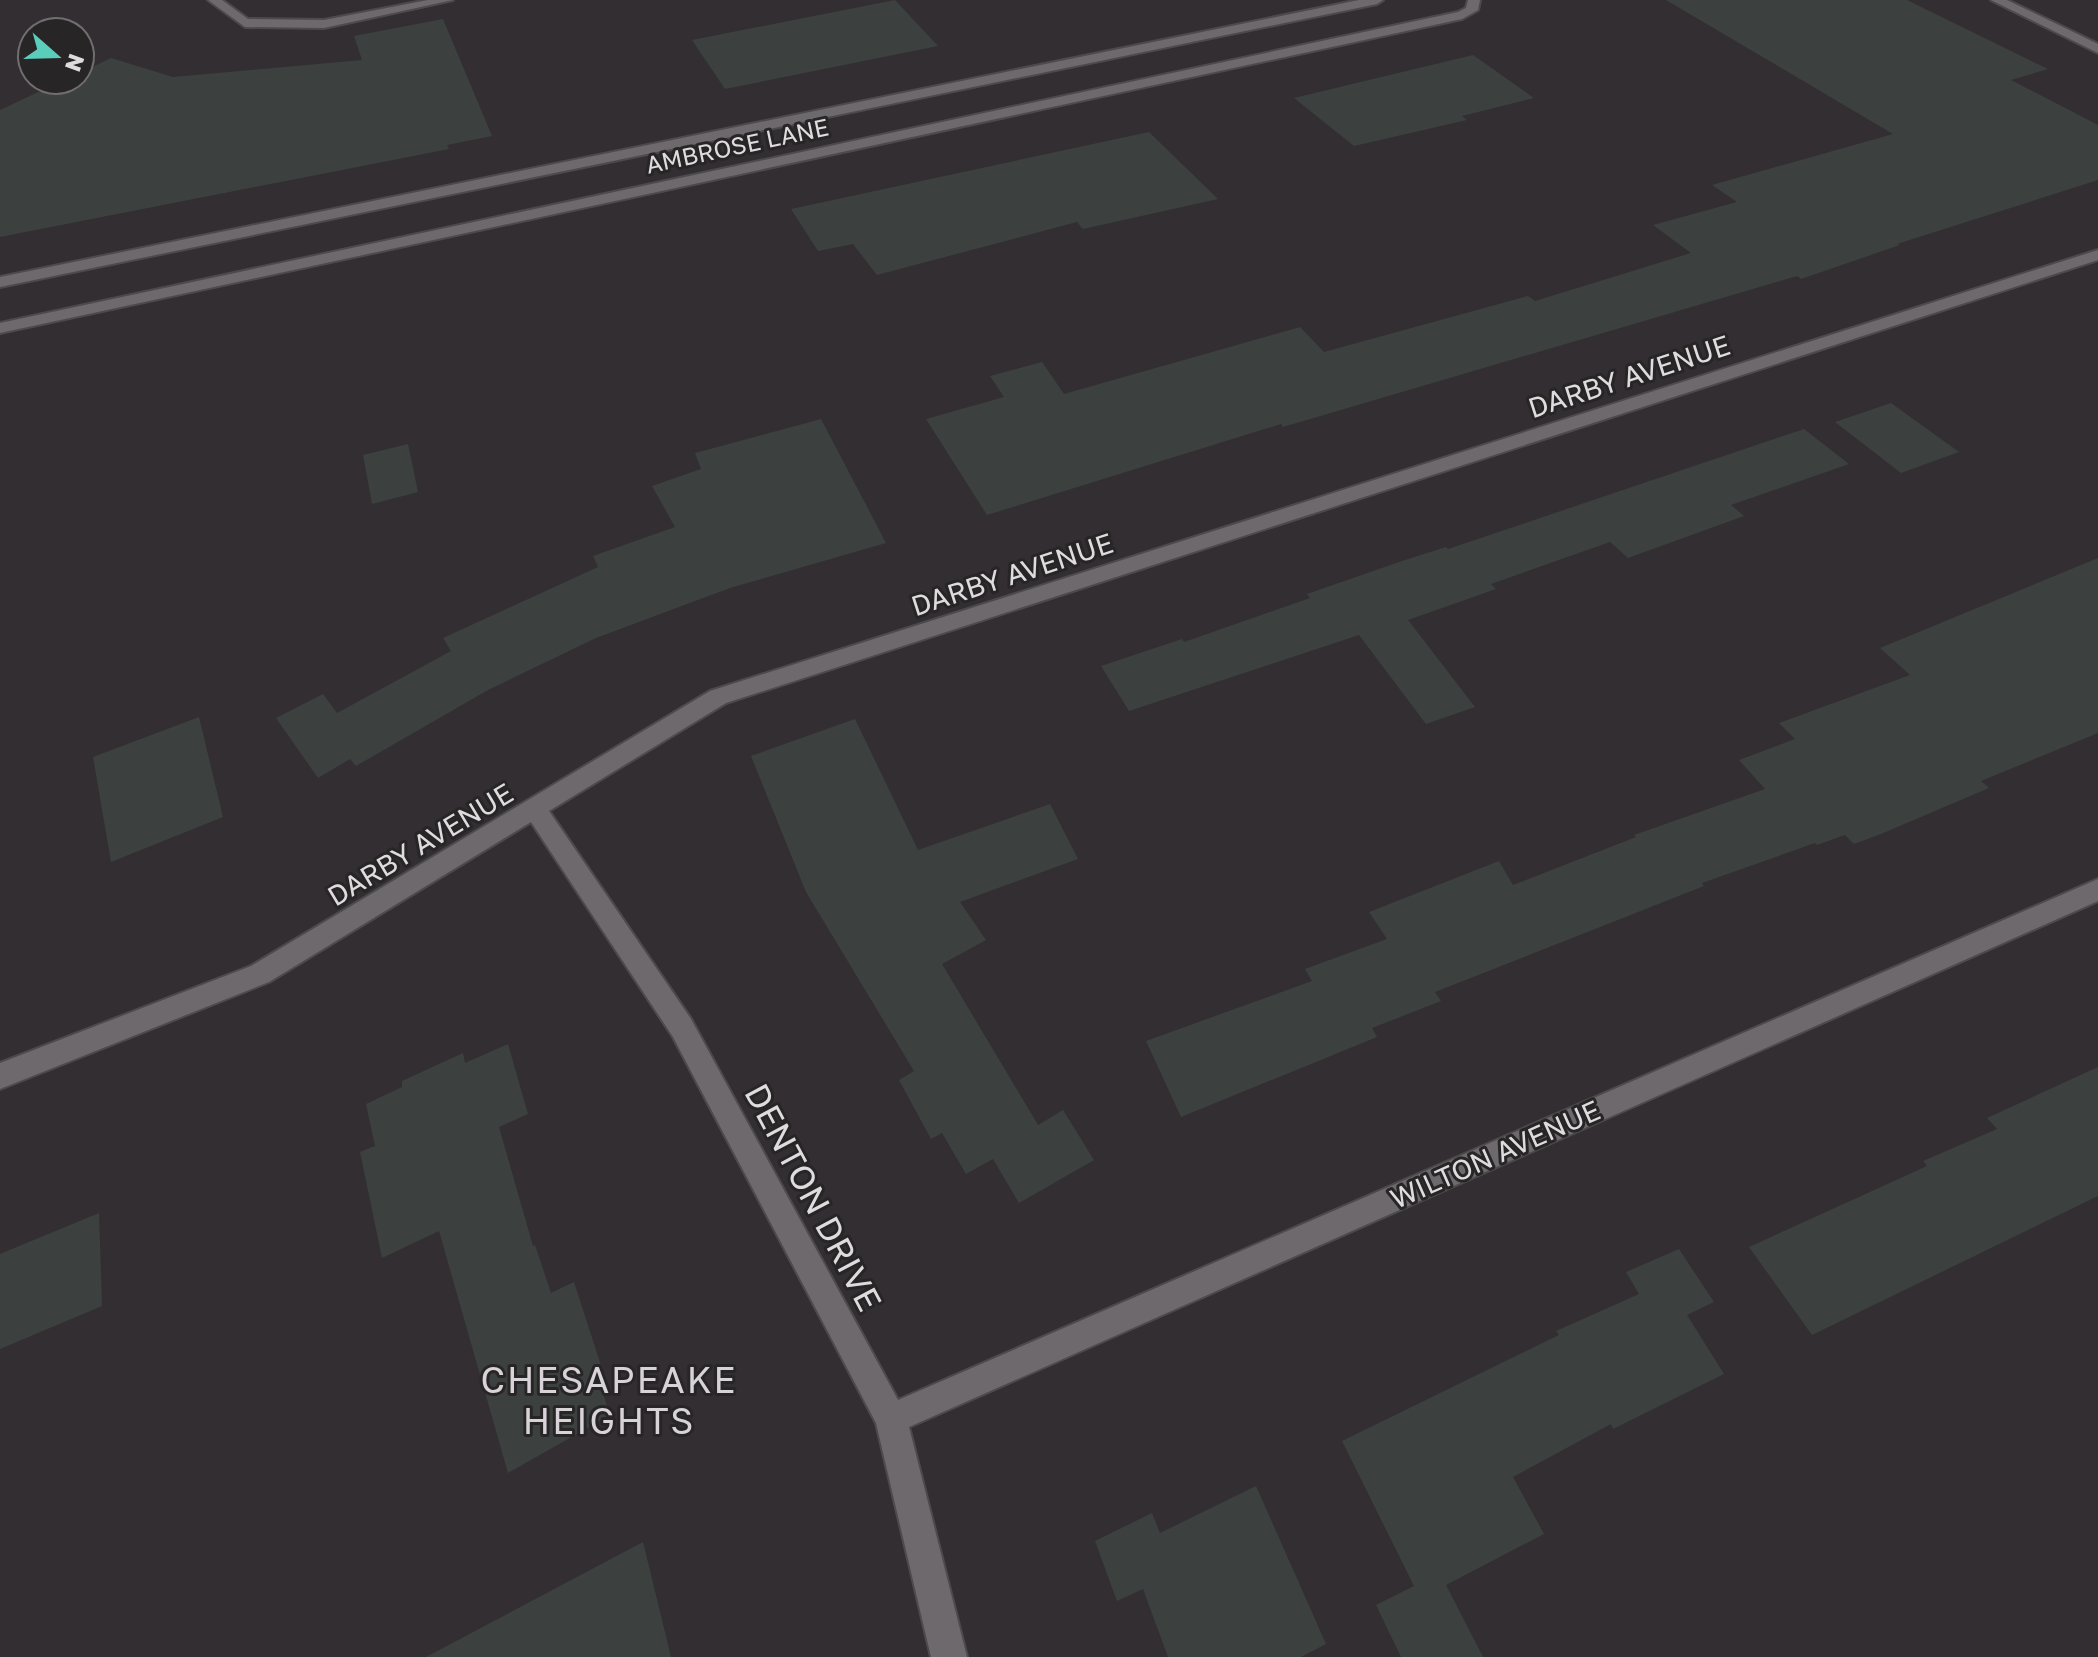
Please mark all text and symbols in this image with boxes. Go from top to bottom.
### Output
north arrow [16,16,96,96]
text: N [60,51,91,75]
street label: AMBROSE LANE [643,111,831,179]
street label: DARBY AVENUE [1524,328,1734,424]
street label: DARBY AVENUE [907,526,1117,622]
street label: DARBY AVENUE [321,776,519,912]
street label: DENTON DRIVE [737,1077,891,1317]
street label: WILTON AVENUE [1385,1093,1605,1215]
district label: CHESAPEAKE HEIGHTS [480,1358,738,1442]

